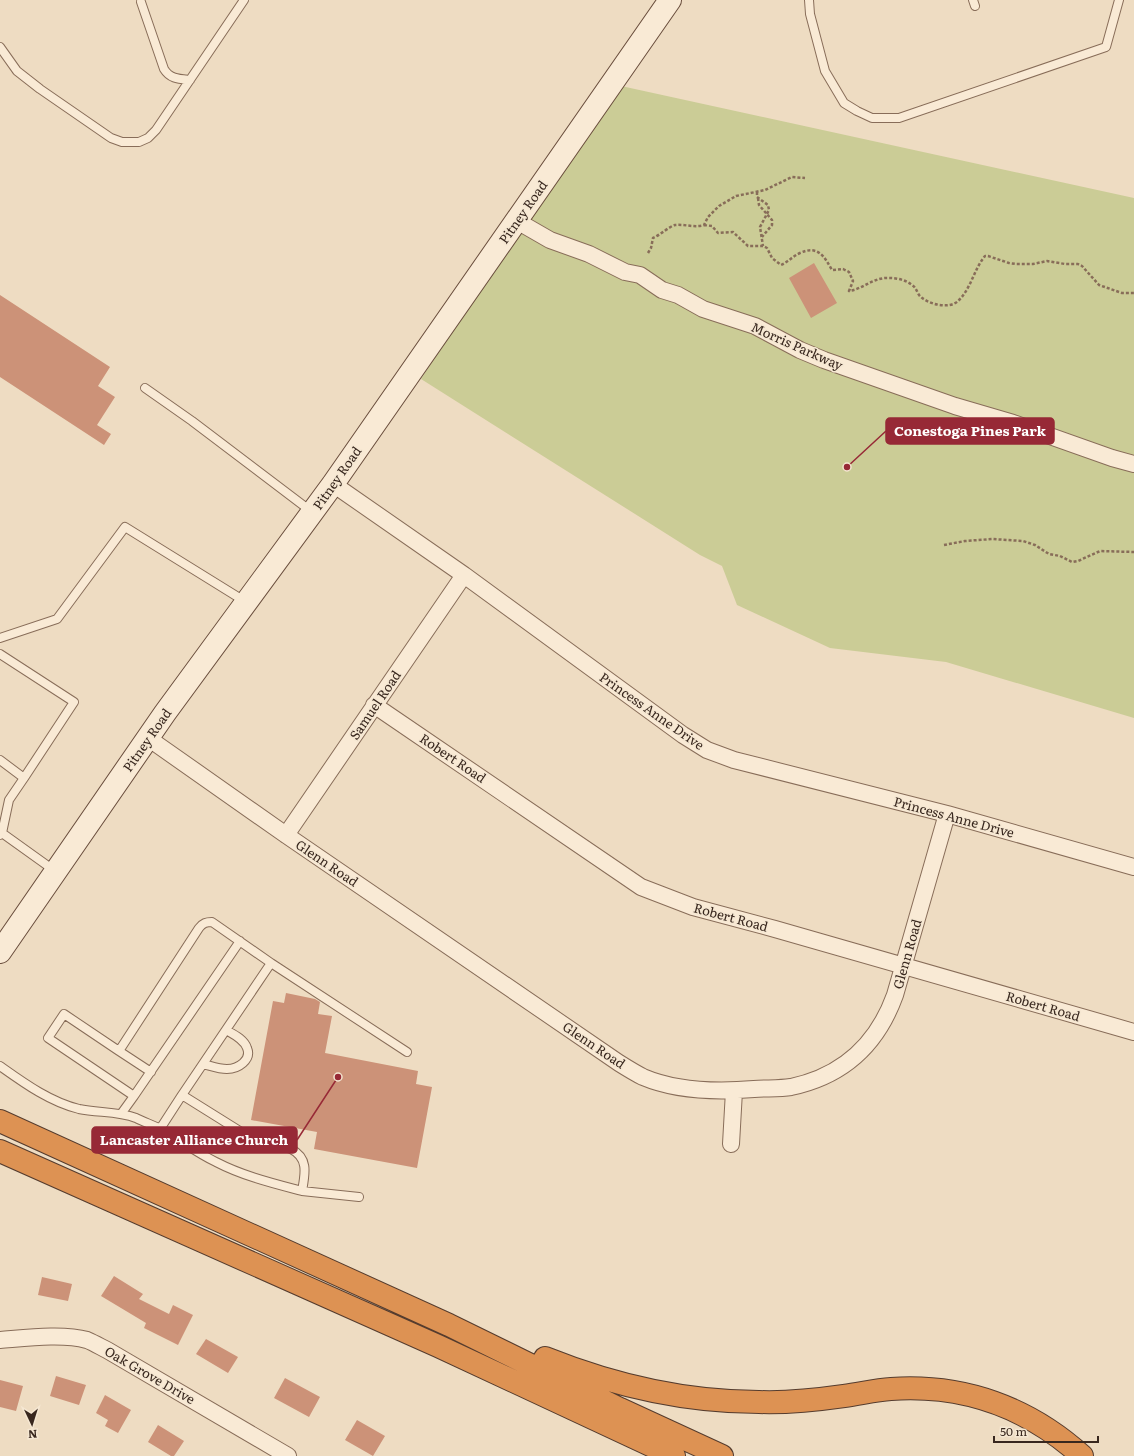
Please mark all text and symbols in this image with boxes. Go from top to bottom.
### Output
street label: Pitney Road [494,176,551,247]
street label: Morris Parkway [748,317,847,374]
callout: Conestoga Pines Park [886,418,1054,444]
text: Conestoga Pines Park [894,420,1047,440]
street label: Pitney Road [308,442,365,513]
street label: Samuel Road [344,666,405,743]
street label: Princess Anne Drive [596,667,709,754]
street label: Pitney Road [118,704,175,775]
street label: Robert Road [416,728,490,787]
street label: Princess Anne Drive [892,791,1017,842]
street label: Glenn Road [292,835,362,891]
street label: Robert Road [692,897,770,936]
street label: Glenn Road [887,917,926,991]
street label: Robert Road [1004,986,1082,1025]
street label: Glenn Road [559,1017,629,1073]
callout: Lancaster Alliance Church [92,1127,297,1153]
text: Lancaster Alliance Church [100,1129,289,1149]
street label: Oak Grove Drive [102,1341,199,1408]
north arrow [12,1404,52,1444]
scale bar [994,1418,1098,1444]
text: 50 m [1000,1422,1027,1440]
text: N [28,1427,38,1443]

